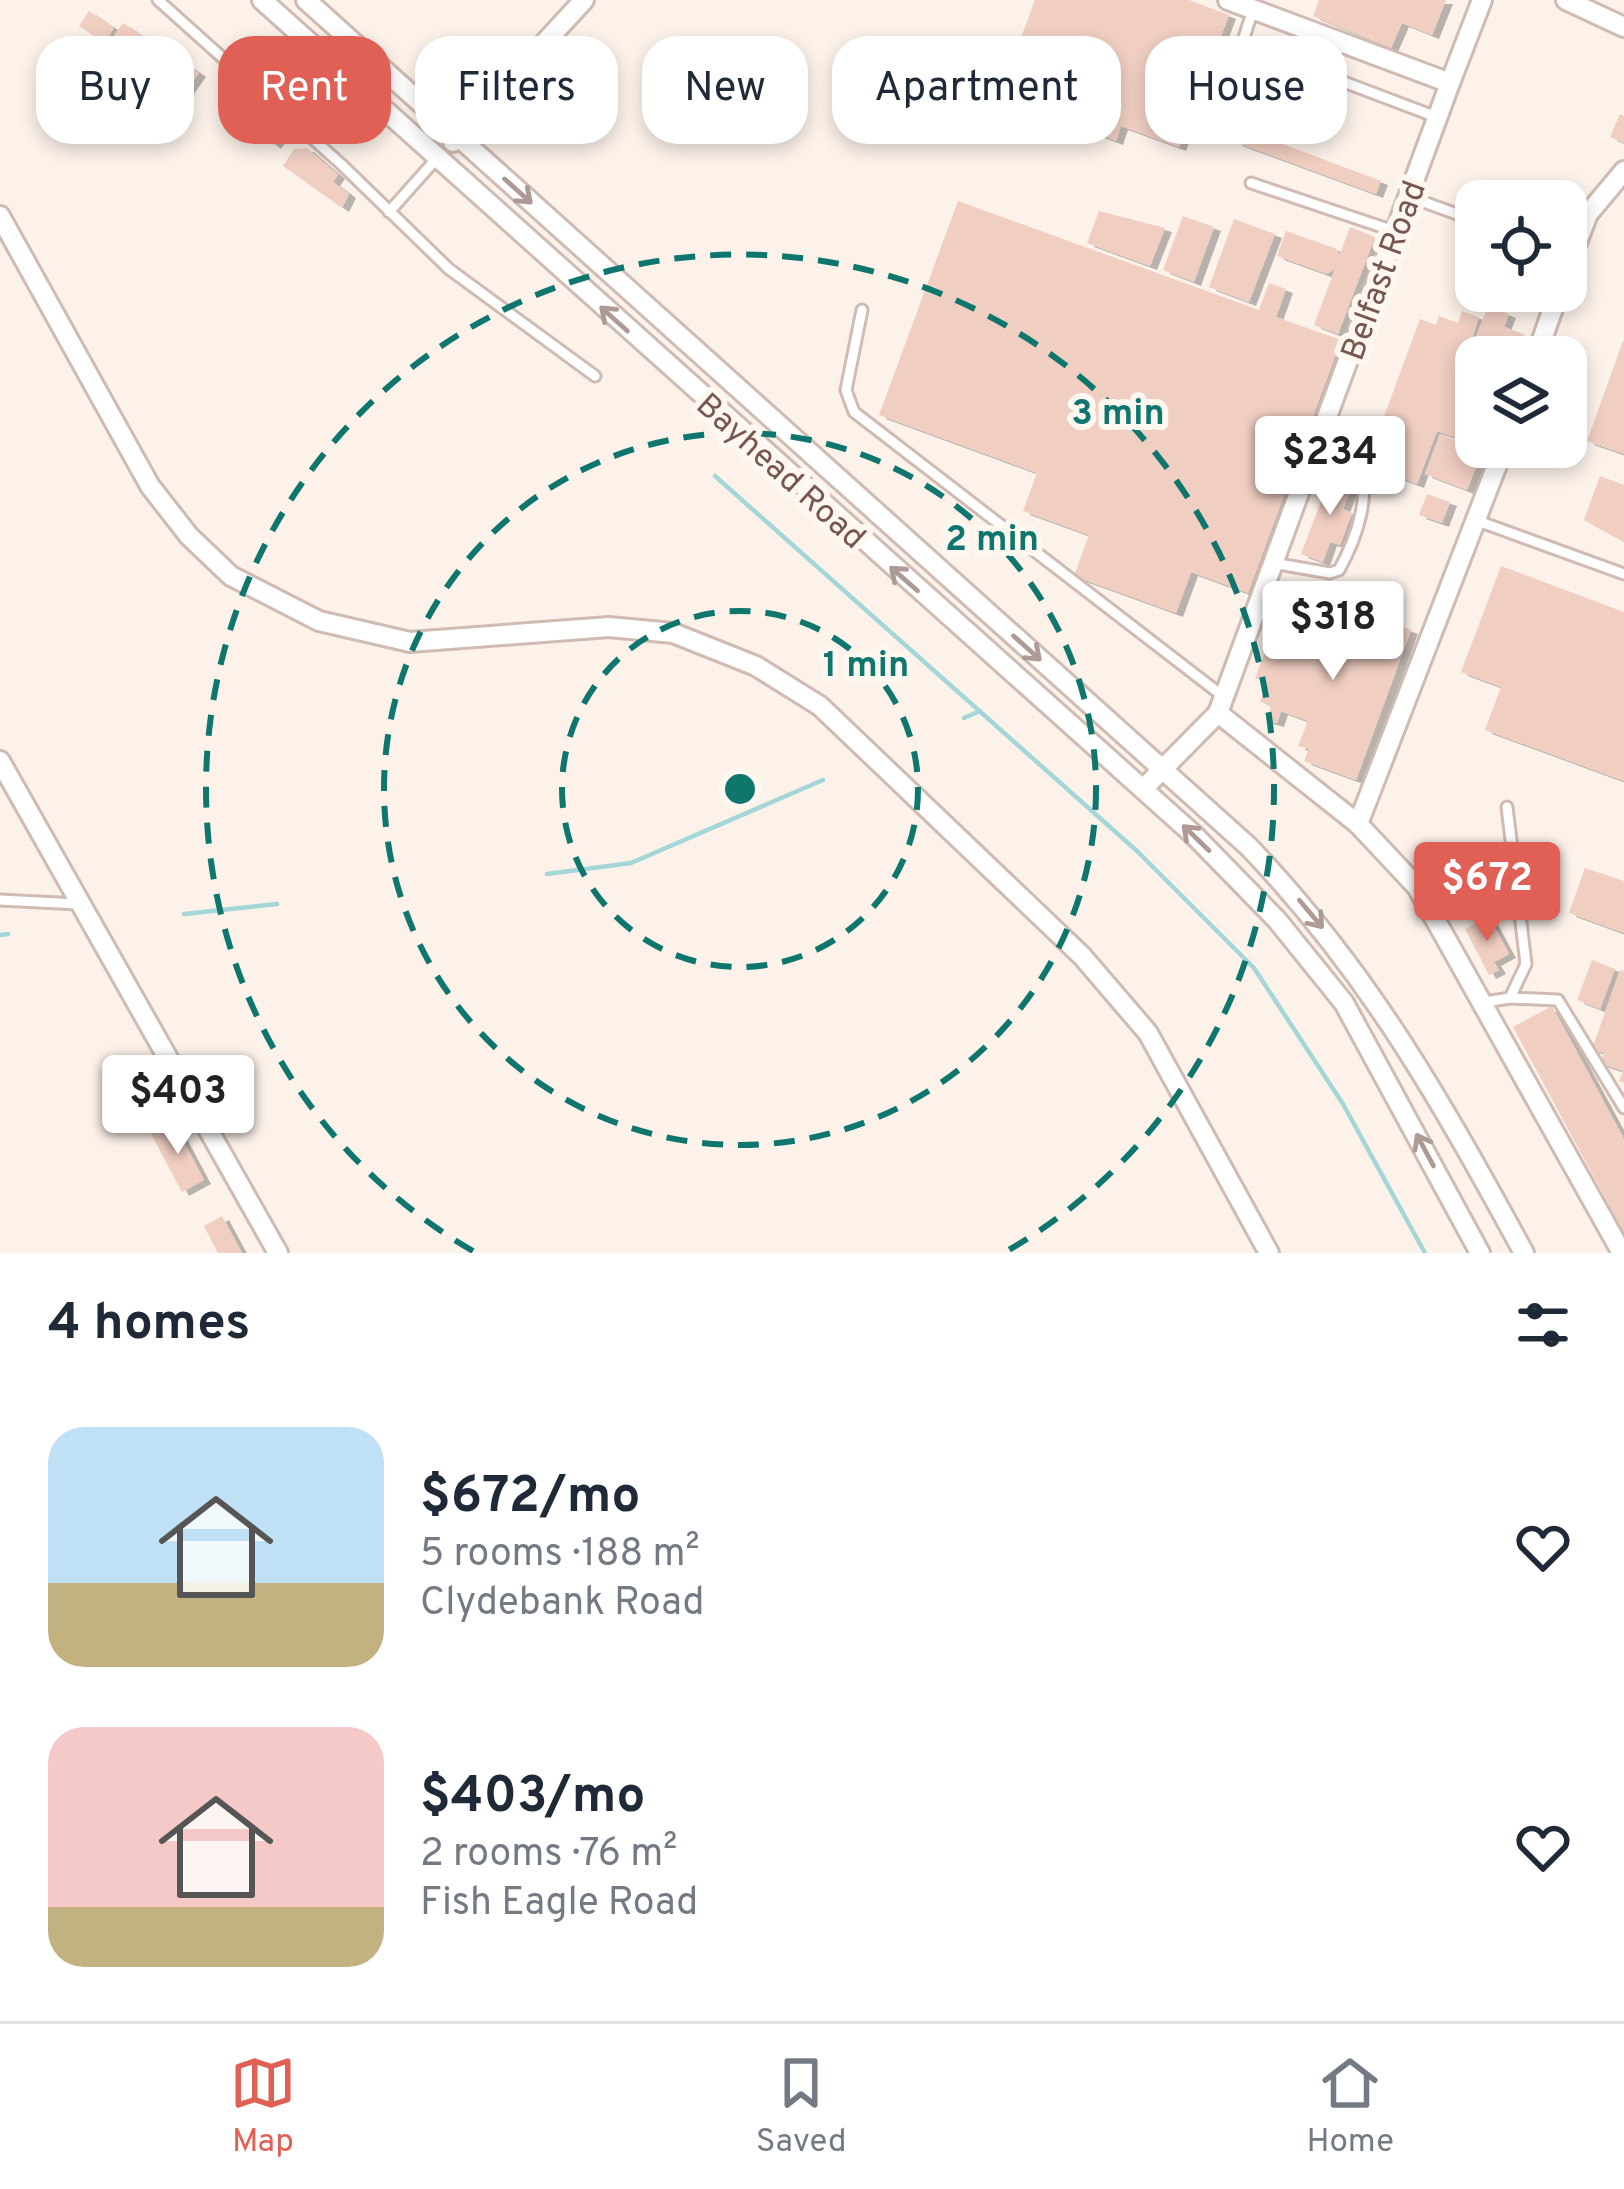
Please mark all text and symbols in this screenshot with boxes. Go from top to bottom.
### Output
chip: Buy [36,36,194,144]
chip: Rent [218,36,391,144]
chip: Filters [415,36,618,144]
chip: New [642,36,808,144]
chip: Apartment [832,36,1121,144]
chip: House [1145,36,1347,144]
street label: Belfast Road [1334,176,1438,367]
one-way arrow [502,177,532,204]
map controls [1455,180,1587,468]
button: locate [1455,180,1587,312]
one-way arrow [599,305,629,333]
button: layers [1455,336,1587,468]
street label: Bayhead Road [686,386,873,560]
text: 3 min [1071,392,1165,438]
pin: $234 [1259,416,1401,518]
text: $234 [1282,430,1378,479]
text: 2 min [945,518,1039,564]
one-way arrow [889,566,920,593]
pin: $318 [1262,581,1404,683]
text: $318 [1290,595,1376,644]
one-way arrow [1011,634,1041,661]
text: 1 min [823,644,909,690]
centre of rings [719,768,761,810]
one-way arrow [1182,824,1211,852]
pin: $672 [1416,842,1558,944]
text: $672 [1441,856,1533,905]
one-way arrow [1297,898,1325,929]
pin: $403 [107,1055,249,1157]
text: $403 [129,1069,227,1118]
one-way arrow [1413,1133,1436,1168]
icon: filters [1510,1292,1576,1358]
text: 4 homes [48,1293,250,1358]
text: $672/mo [420,1466,641,1531]
icon: home [144,1475,288,1619]
icon: heart [1510,1514,1576,1580]
text: 5 rooms · 188 m² [420,1531,700,1580]
text: Clydebank Road [420,1580,704,1629]
text: $403/mo [420,1766,645,1831]
icon: home [144,1775,288,1919]
icon: heart [1510,1814,1576,1880]
text: 2 rooms · 76 m² [420,1831,677,1880]
text: Fish Eagle Road [420,1880,698,1929]
tab: Map [230,2050,296,2164]
tab: Saved [756,2050,847,2164]
tab: Home [1306,2050,1394,2164]

